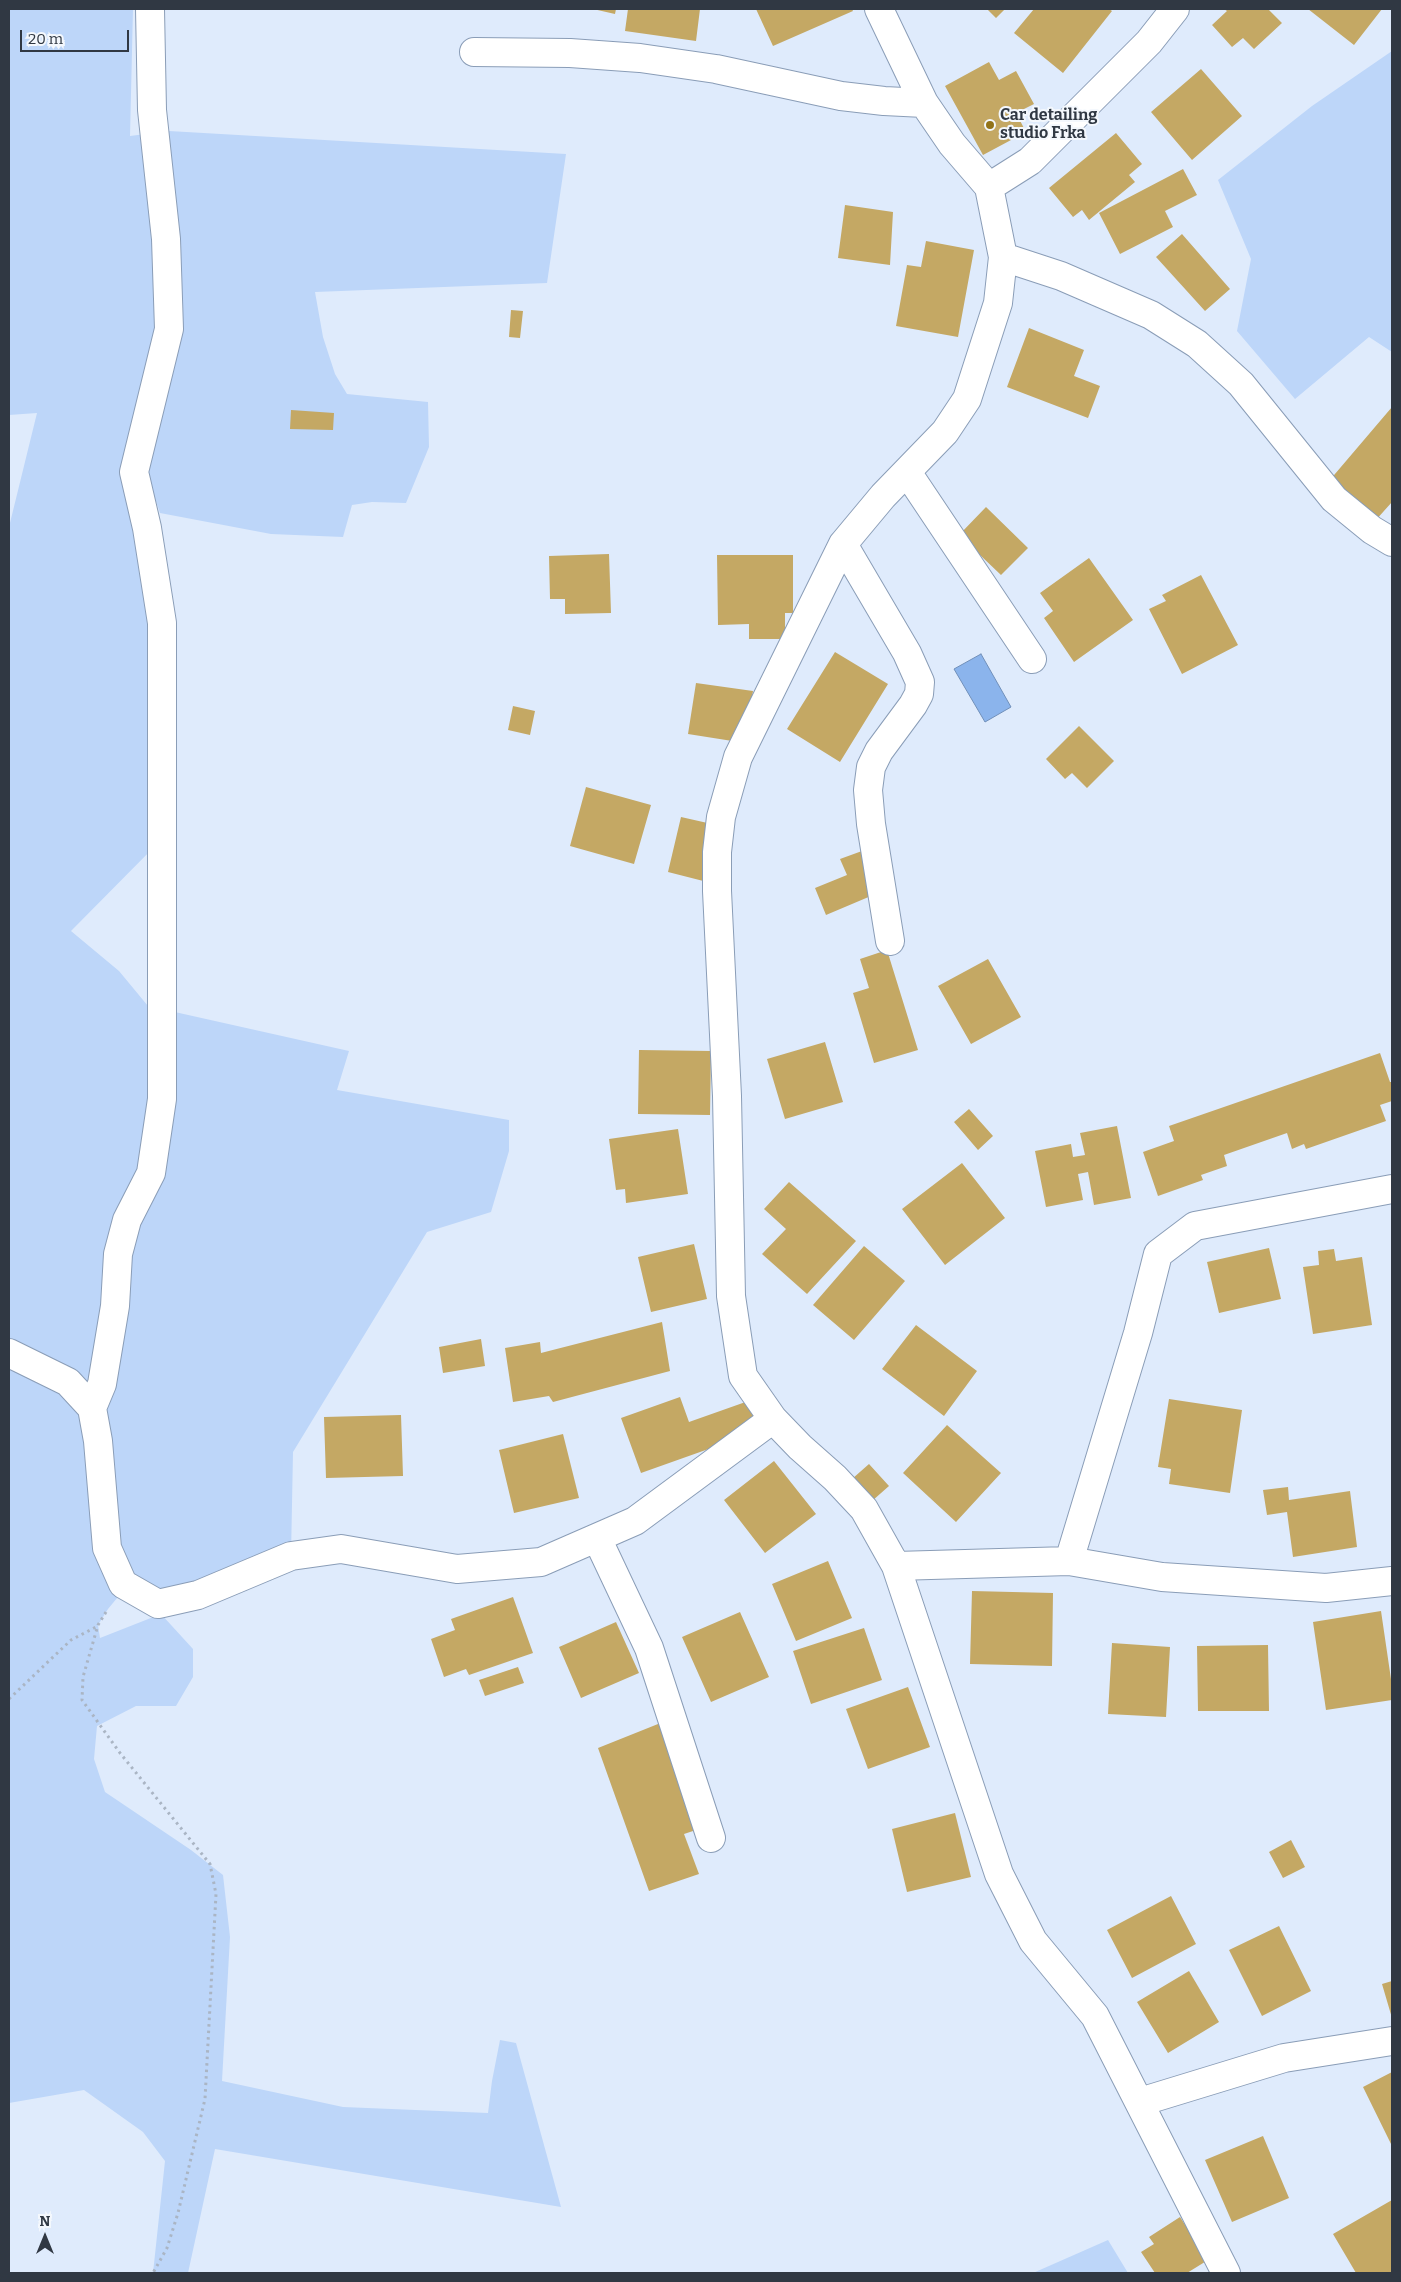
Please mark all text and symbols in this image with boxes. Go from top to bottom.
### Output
scale bar [22,20,131,52]
text: 20 m [28,30,63,48]
place label: Car detailing studio Frka [1000,106,1097,144]
marker: Car detailing studio Frka [984,119,996,131]
north arrow [20,2212,70,2262]
text: N [40,2213,50,2230]

